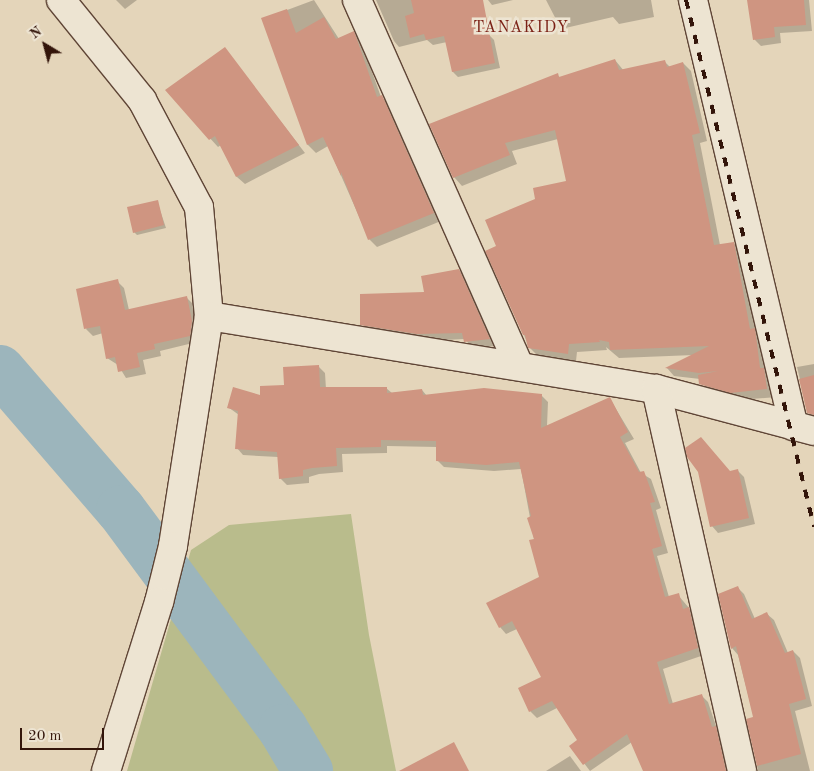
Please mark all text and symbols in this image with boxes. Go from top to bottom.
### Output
district label: TANAKIDY [472,18,570,38]
north arrow [20,20,70,70]
text: N [27,24,44,42]
scale bar [22,718,106,750]
text: 20 m [28,729,62,744]

